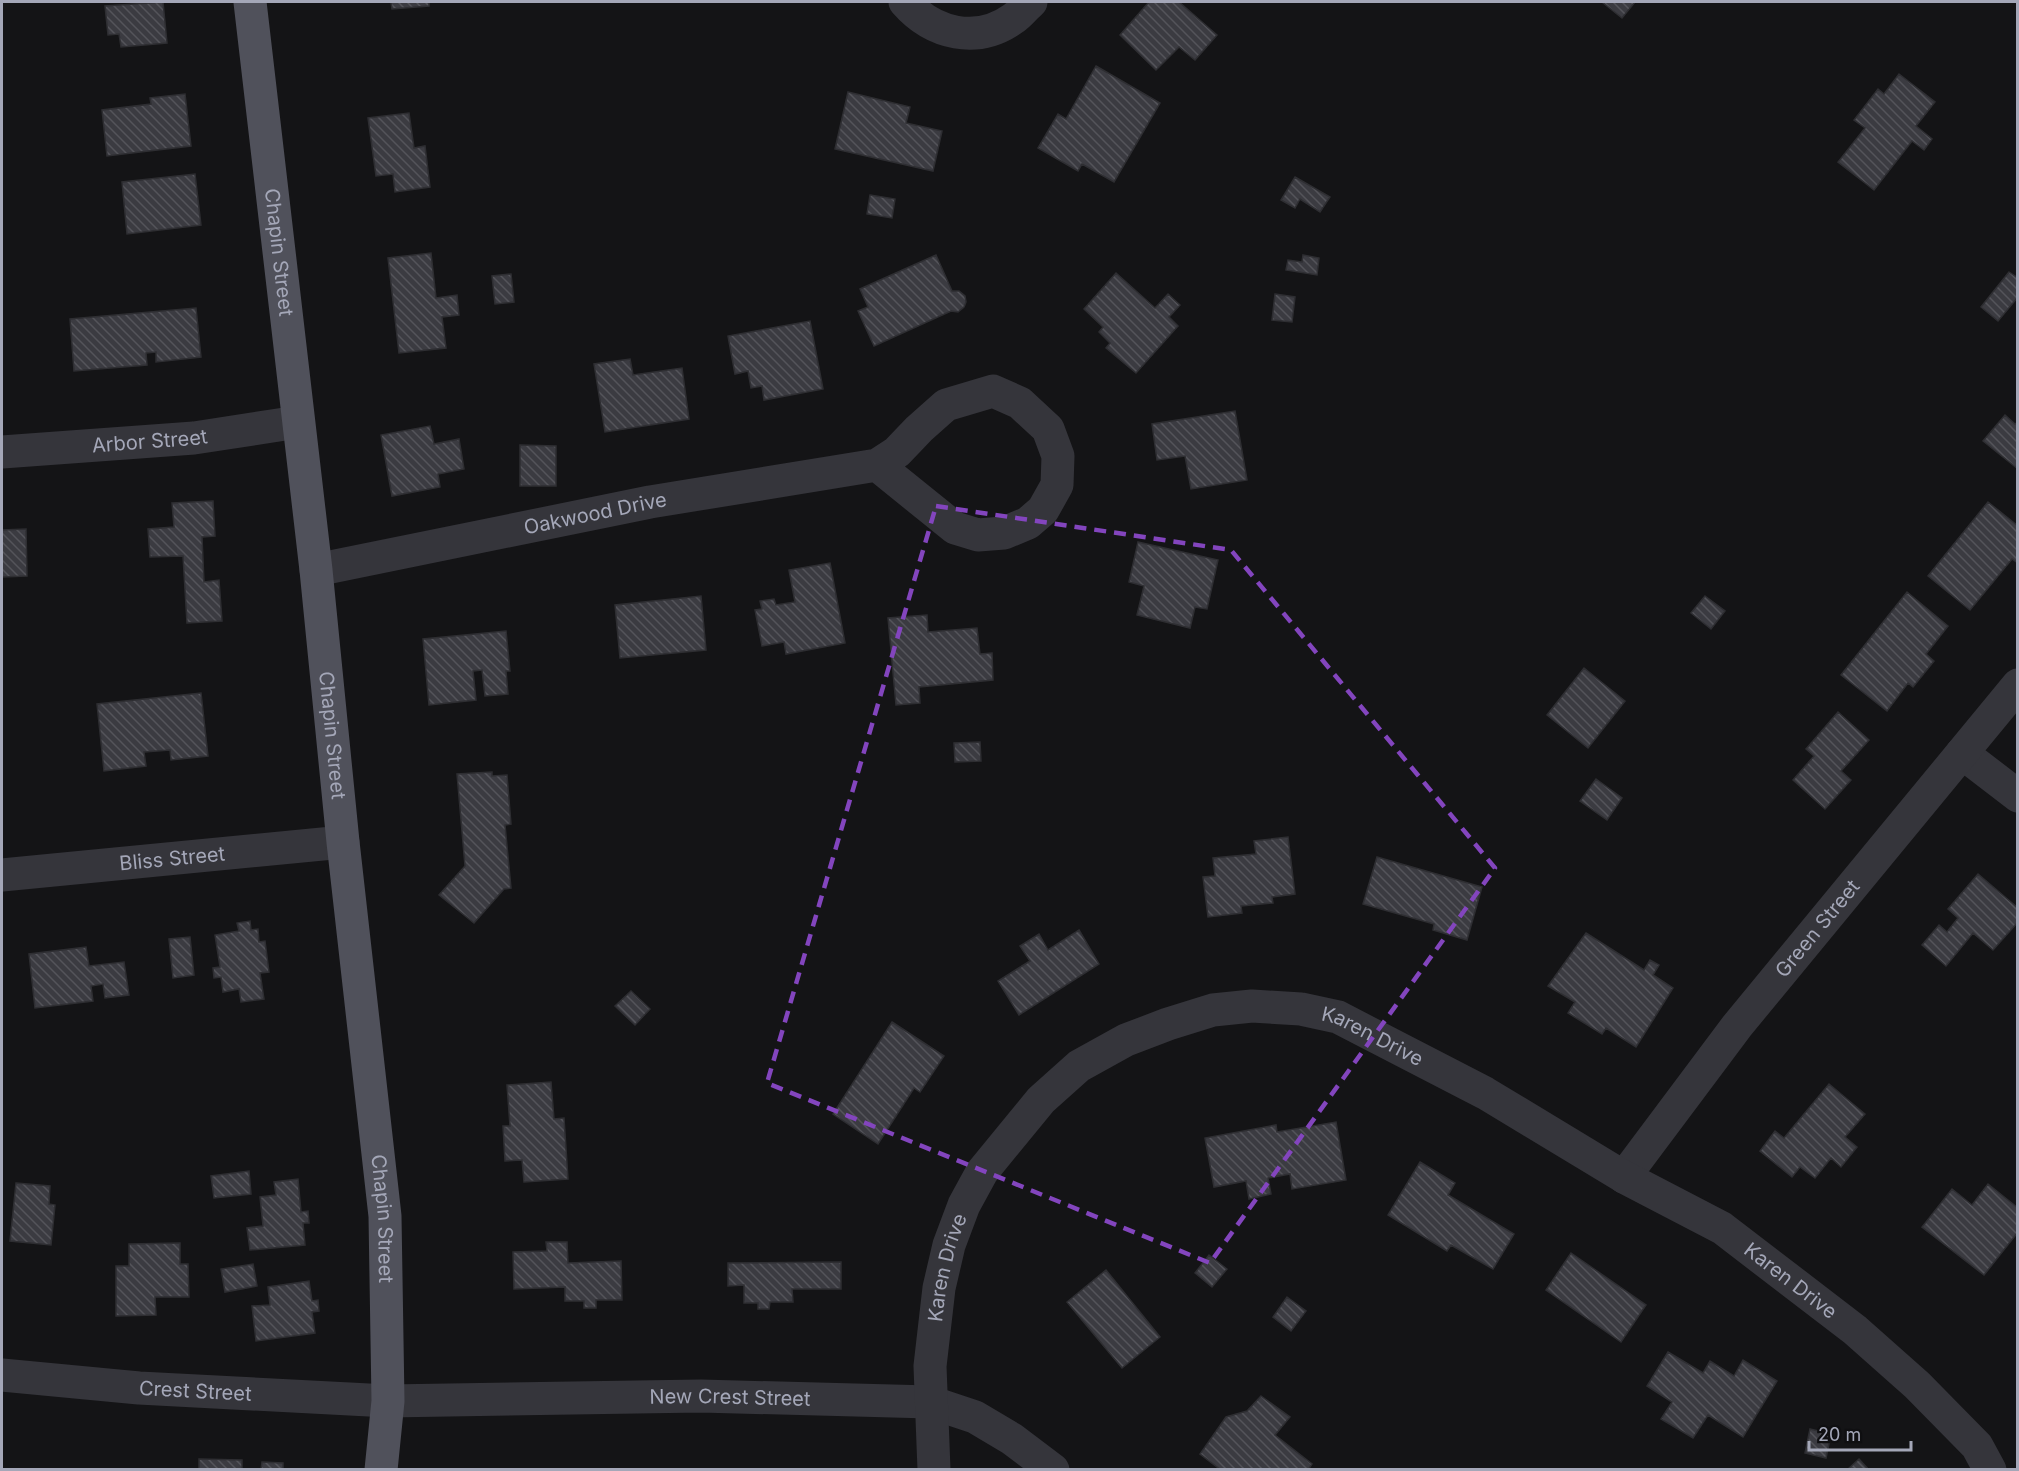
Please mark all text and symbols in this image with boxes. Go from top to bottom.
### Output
street label: Chapin Street [260,187,298,318]
street label: Arbor Street [91,424,209,457]
street label: Oakwood Drive [522,487,668,539]
street label: Chapin Street [314,670,351,801]
street label: Bliss Street [118,841,227,876]
street label: Green Street [1770,874,1865,982]
street label: Karen Drive [1319,1002,1427,1071]
street label: Chapin Street [366,1153,398,1283]
street label: Karen Drive [923,1210,972,1323]
street label: Karen Drive [1739,1237,1842,1324]
street label: Crest Street [138,1376,253,1406]
street label: New Crest Street [649,1384,811,1411]
scale bar [1809,1414,1911,1452]
text: 20 m [1818,1424,1861,1445]

